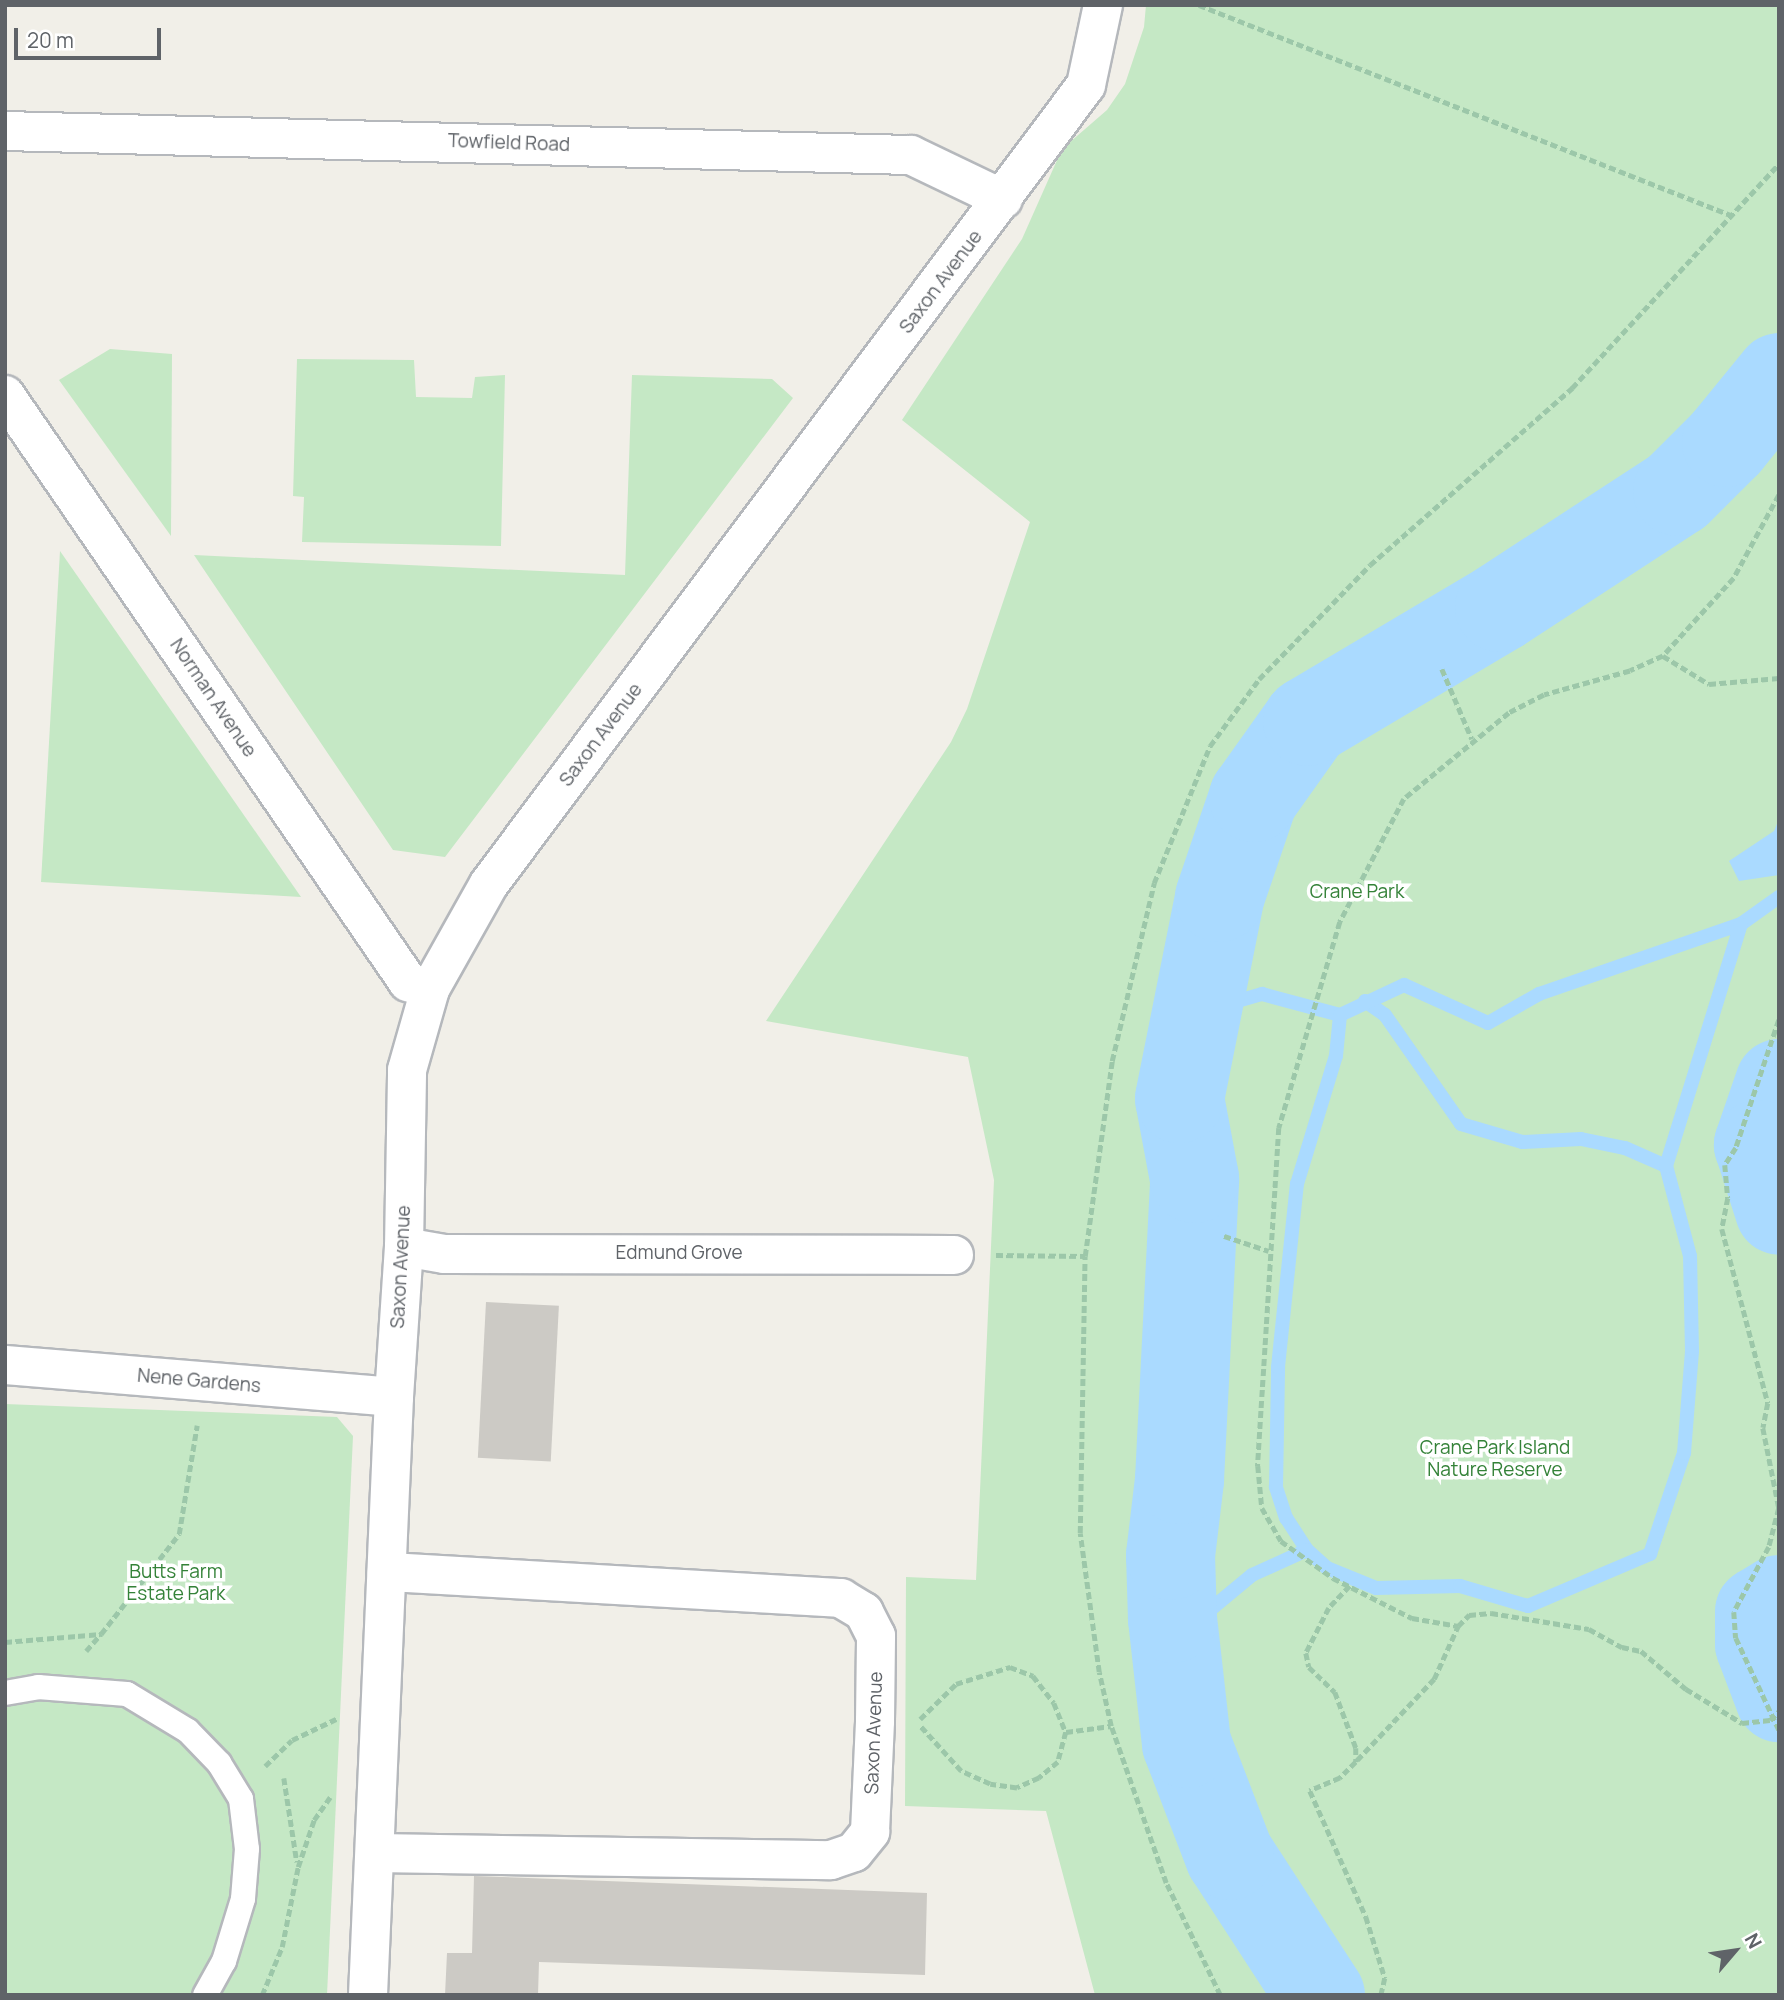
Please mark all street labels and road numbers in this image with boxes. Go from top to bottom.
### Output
street label: Towfield Road [447,129,571,157]
street label: Saxon Avenue [895,226,987,338]
street label: Norman Avenue [165,634,261,762]
street label: Saxon Avenue [555,679,647,791]
street label: Saxon Avenue [386,1205,416,1329]
street label: Edmund Grove [615,1242,743,1264]
street label: Nene Gardens [136,1364,262,1398]
street label: Saxon Avenue [860,1671,888,1795]

